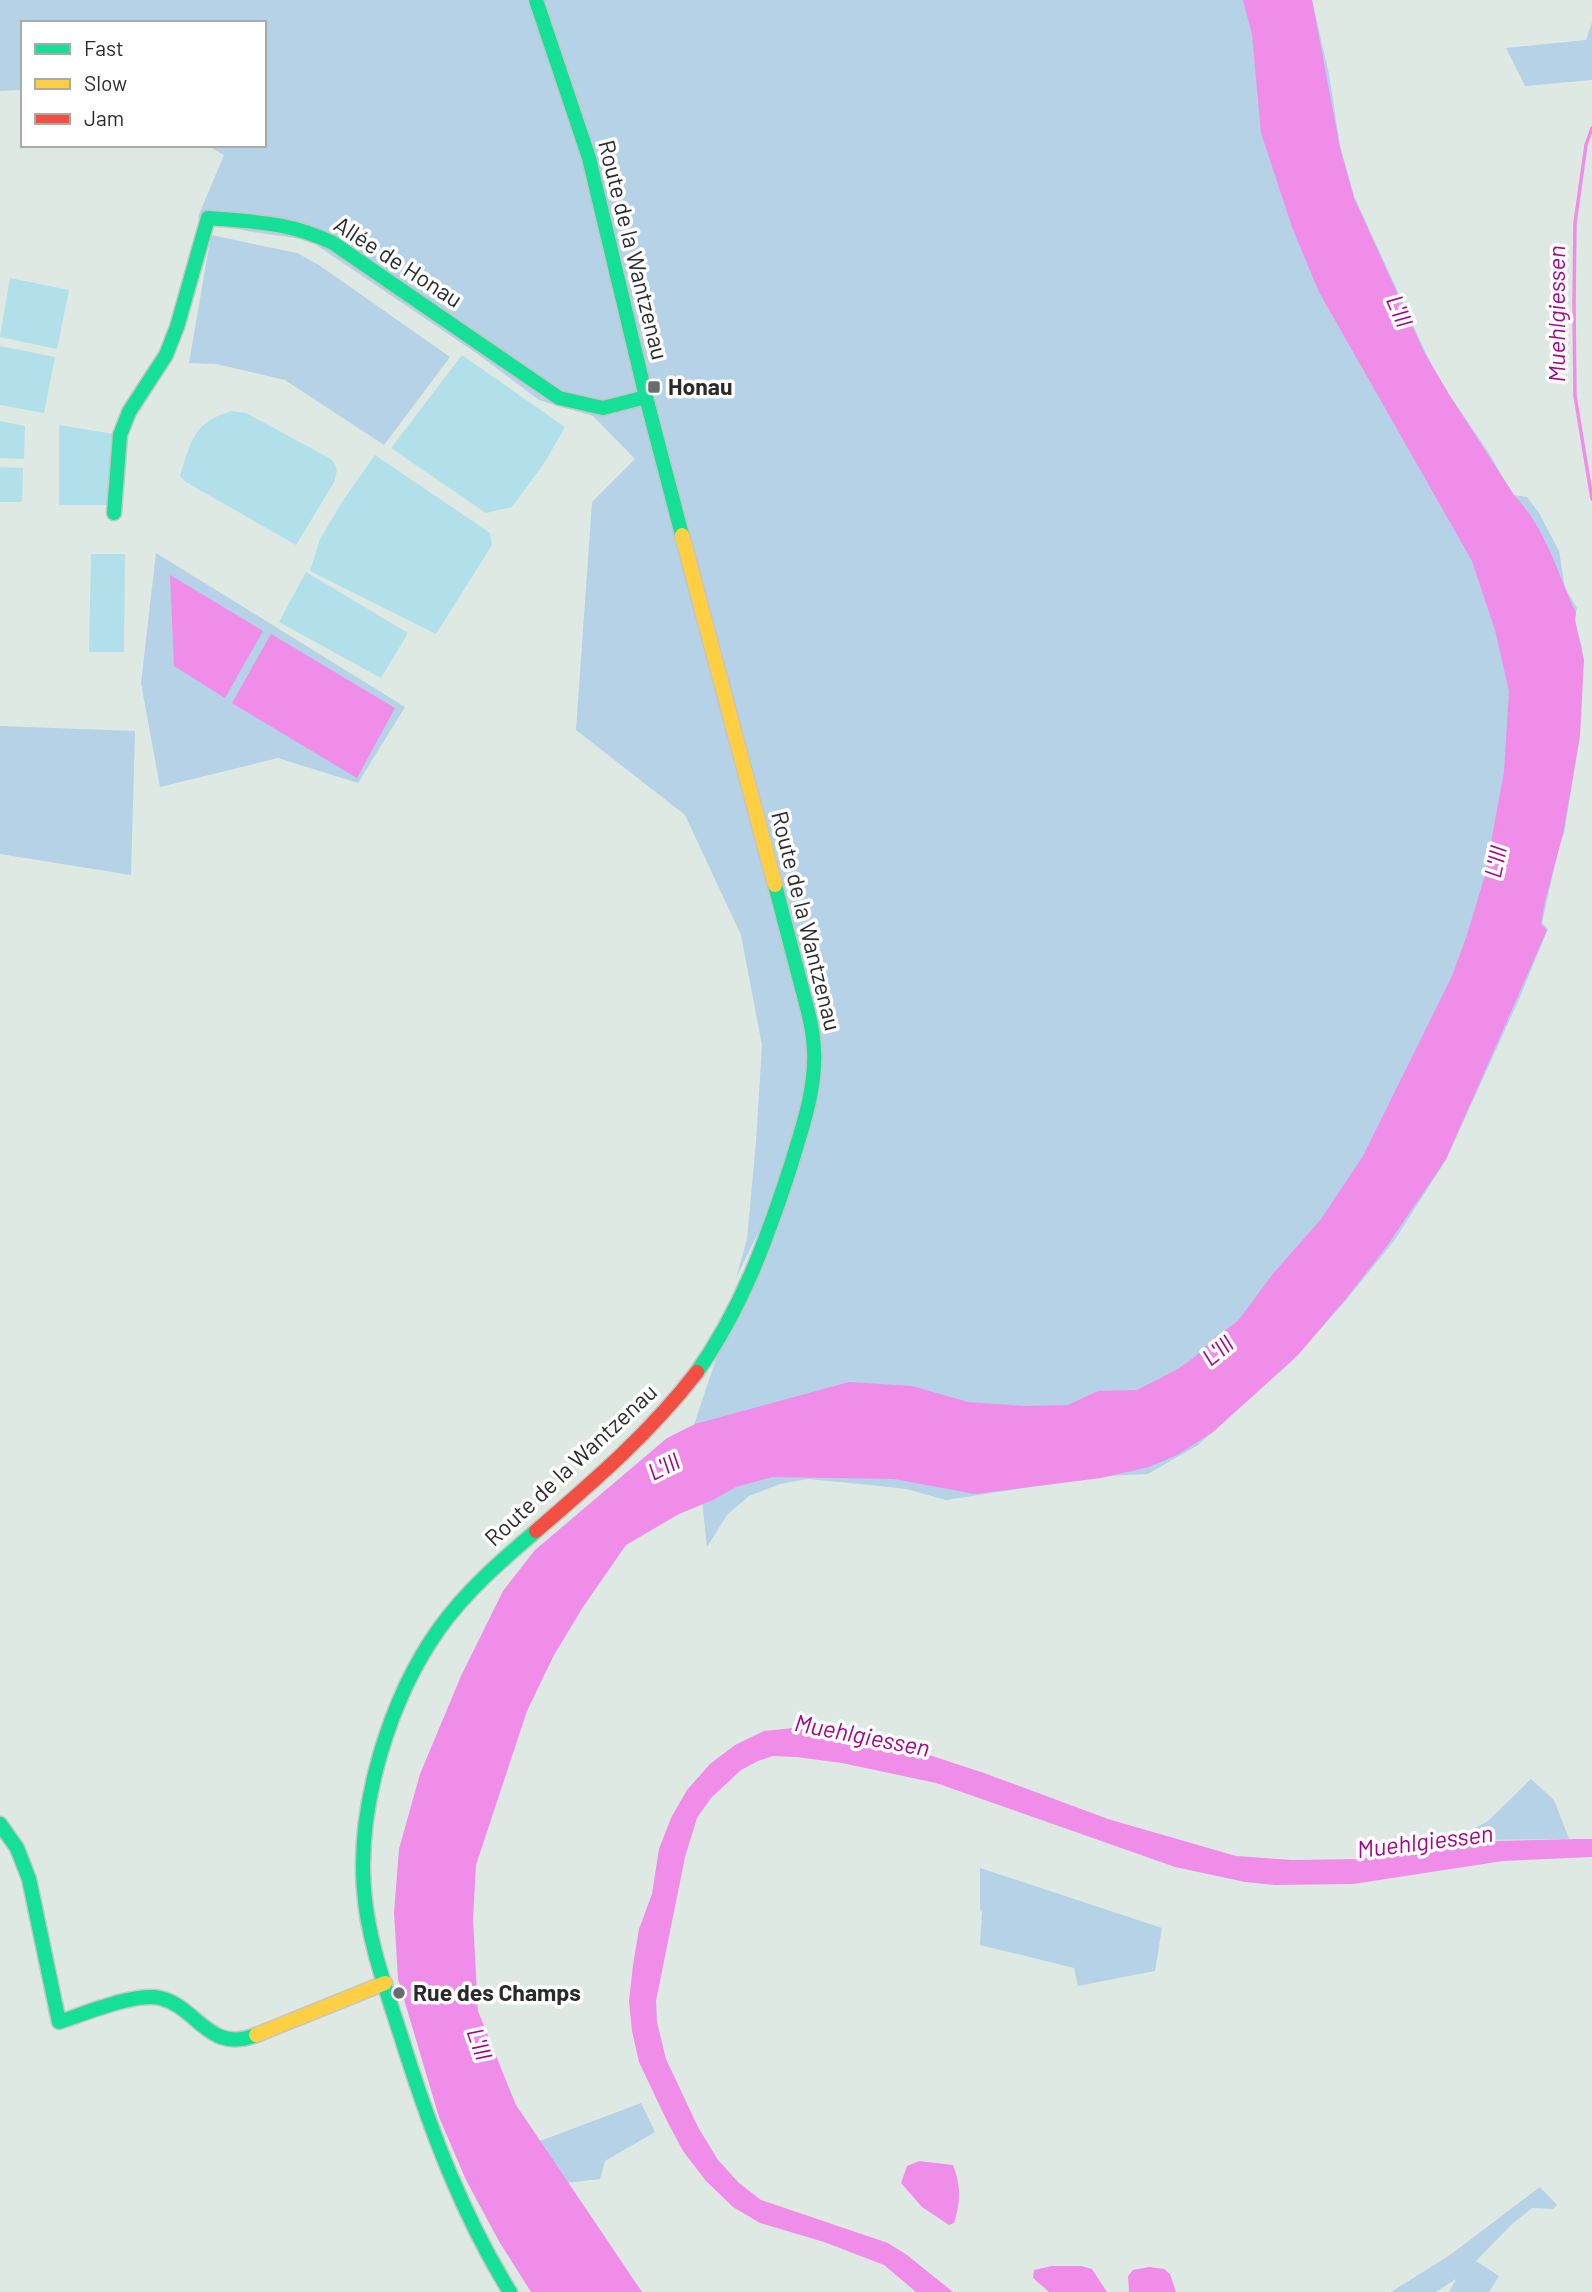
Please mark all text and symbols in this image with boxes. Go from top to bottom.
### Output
legend [21,21,266,147]
text: Fast [84,35,124,60]
text: Slow [84,70,127,95]
text: Jam [84,105,124,130]
street label: Route de la Wantzenau [593,137,675,363]
street label: Allée de Honau [329,209,468,313]
water label: Muehlgiessen [1541,245,1570,383]
water label: L'Ill [1381,290,1420,331]
place label: Honau [668,372,733,400]
marker: Honau [646,379,662,395]
street label: Route de la Wantzenau [766,808,848,1034]
water label: L'Ill [1477,842,1512,880]
water label: L'Ill [1195,1328,1239,1371]
street label: Route de la Wantzenau [478,1377,662,1551]
water label: L'Ill [643,1445,685,1486]
water label: Muehlgiessen [792,1707,932,1762]
water label: Muehlgiessen [1355,1818,1495,1863]
place label: Rue des Champs [413,1978,581,2006]
marker: Rue des Champs [391,1985,407,2001]
water label: L'Ill [461,2024,500,2064]

